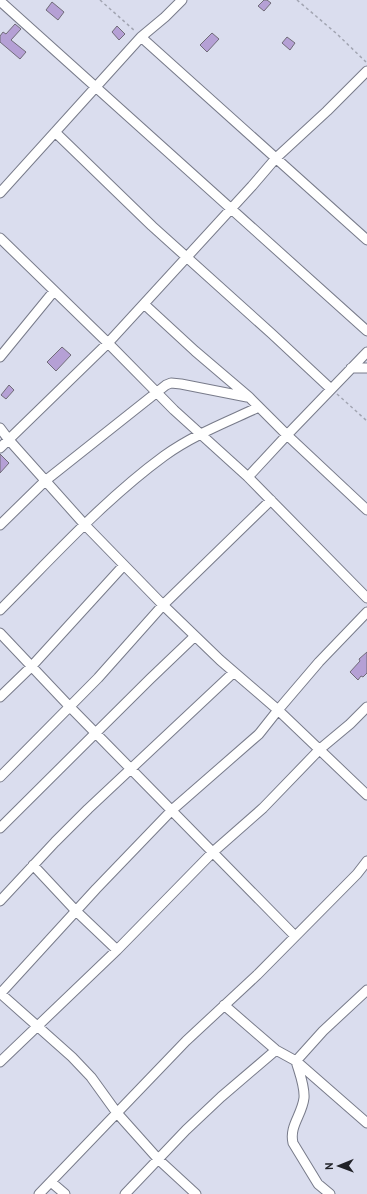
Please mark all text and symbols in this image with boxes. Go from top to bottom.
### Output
north arrow [319,1146,359,1186]
text: N [322,1162,336,1170]

